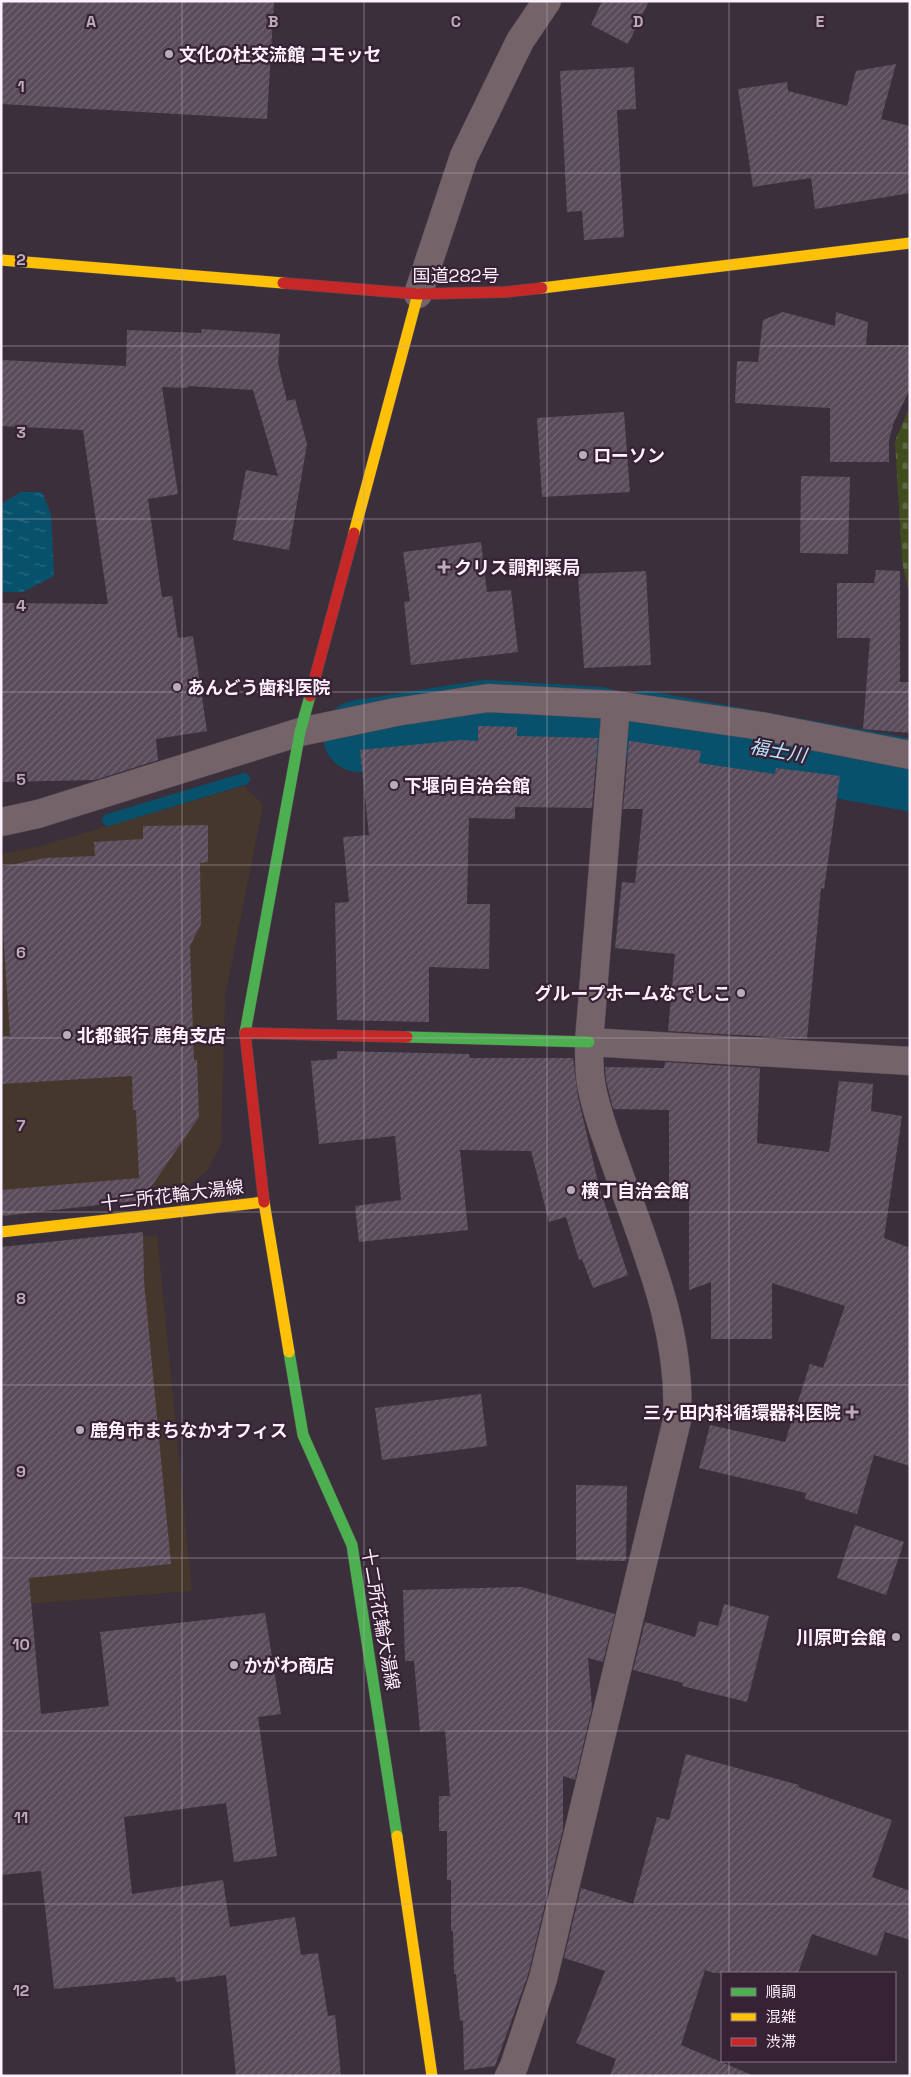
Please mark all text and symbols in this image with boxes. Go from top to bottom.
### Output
text: A [86,11,96,32]
text: B [268,11,278,32]
text: C [451,11,461,32]
text: D [633,11,643,32]
text: E [816,11,825,32]
place label: 文化の杜交流館 コモッセ [179,43,382,66]
marker: 文化の杜交流館 コモッセ [163,48,175,60]
text: 1 [17,76,25,97]
text: 2 [16,249,26,270]
street label: 国道282号 [413,264,499,287]
text: 3 [16,422,26,443]
place label: ローソン [593,444,665,467]
marker: ローソン [577,449,589,461]
place label: クリス調剤薬局 [454,556,580,579]
marker: クリス調剤薬局 [438,561,450,573]
text: 4 [16,595,26,616]
place label: あんどう歯科医院 [187,676,330,699]
marker: あんどう歯科医院 [171,681,183,693]
water label: 福士川 [748,734,810,769]
text: 5 [16,769,26,790]
place label: 下堰向自治会館 [404,774,530,797]
marker: 下堰向自治会館 [388,779,400,791]
text: 6 [16,942,26,963]
place label: グループホームなでしこ [535,982,731,1005]
marker: グループホームなでしこ [735,987,747,999]
place label: 北都銀行 鹿角支店 [77,1024,226,1047]
marker: 北都銀行 鹿角支店 [61,1029,73,1041]
text: 7 [17,1115,26,1136]
street label: 十二所花輪大湯線 [99,1175,245,1215]
place label: 横丁自治会館 [581,1179,689,1202]
marker: 横丁自治会館 [565,1184,577,1196]
text: 8 [16,1288,26,1309]
place label: 三ヶ田内科循環器科医院 [643,1401,841,1424]
marker: 三ヶ田内科循環器科医院 [845,1405,859,1419]
place label: 鹿角市まちなかオフィス [90,1419,288,1442]
marker: 鹿角市まちなかオフィス [74,1424,86,1436]
text: 9 [16,1461,26,1482]
street label: 十二所花輪大湯線 [357,1546,405,1692]
place label: 川原町会館 [796,1626,886,1649]
marker: 川原町会館 [890,1631,902,1643]
text: 10 [12,1634,30,1655]
place label: かがわ商店 [244,1654,334,1677]
marker: かがわ商店 [228,1659,240,1671]
text: 11 [14,1807,28,1828]
legend [721,1972,896,2062]
text: 12 [13,1980,29,2001]
text: 順調 [766,1982,796,2001]
text: 混雑 [766,2007,796,2026]
text: 渋滞 [766,2032,796,2051]

